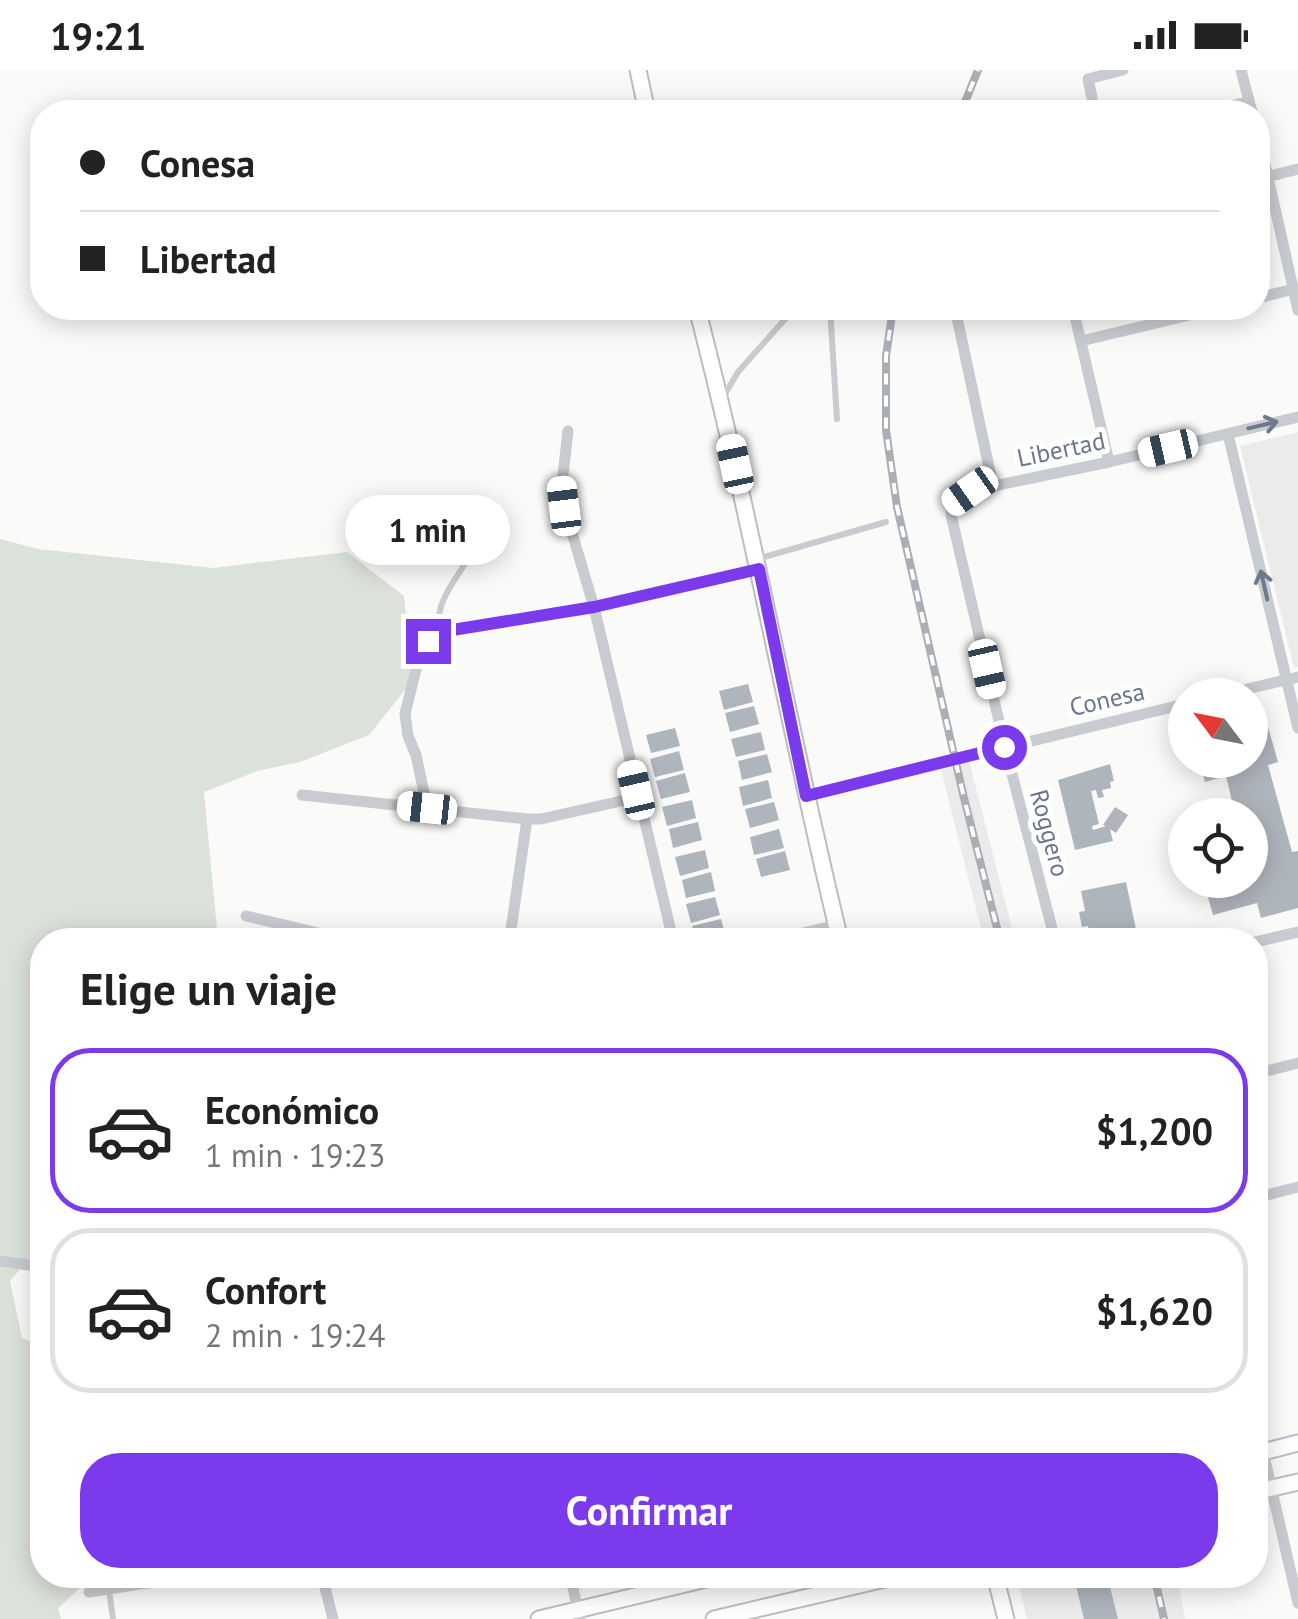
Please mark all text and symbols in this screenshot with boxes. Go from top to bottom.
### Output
text: 19:21 [50,11,146,60]
text: Conesa [140,138,255,187]
text: Libertad [140,234,277,283]
one-way arrow [1246,415,1278,433]
street label: Libertad [1014,424,1108,474]
car [1135,427,1201,469]
car [714,432,756,496]
car [937,462,1003,520]
car [545,474,583,538]
callout: 1 min [346,496,510,566]
text: 1 min [388,509,467,551]
one-way arrow [1254,570,1272,602]
route end [406,619,451,664]
car [966,636,1008,702]
street label: Conesa [1066,675,1148,723]
north arrow [1168,678,1268,778]
map controls [1168,678,1268,898]
route start [982,725,1027,770]
car [615,757,657,823]
street label: Roggero [1023,786,1077,880]
car [396,790,458,826]
button: locate [1168,798,1268,898]
text: Elige un viaje [80,959,337,1017]
text: Económico [205,1085,379,1134]
icon: car [85,1086,175,1176]
text: $1,200 [1096,1106,1213,1155]
text: 1 min · 19:23 [205,1134,385,1176]
text: Confort [205,1265,326,1314]
icon: car [85,1266,175,1356]
text: $1,620 [1096,1286,1213,1335]
text: 2 min · 19:24 [205,1314,385,1356]
button: Confirmar [80,1453,1218,1568]

